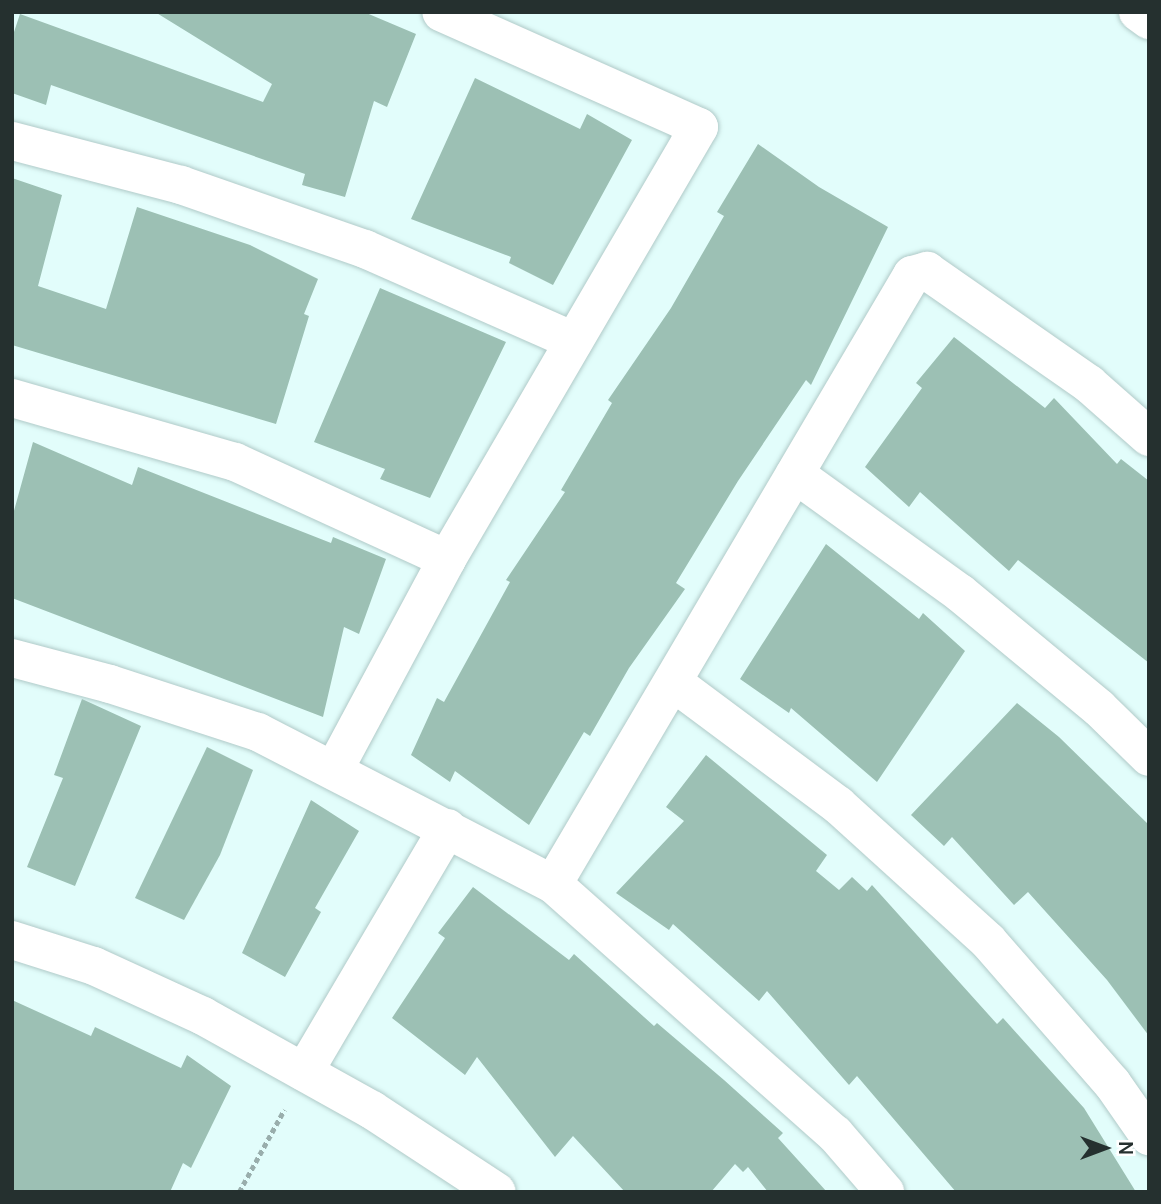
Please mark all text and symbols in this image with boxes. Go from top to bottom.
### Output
north arrow [1070,1113,1140,1183]
text: N [1113,1141,1139,1155]

